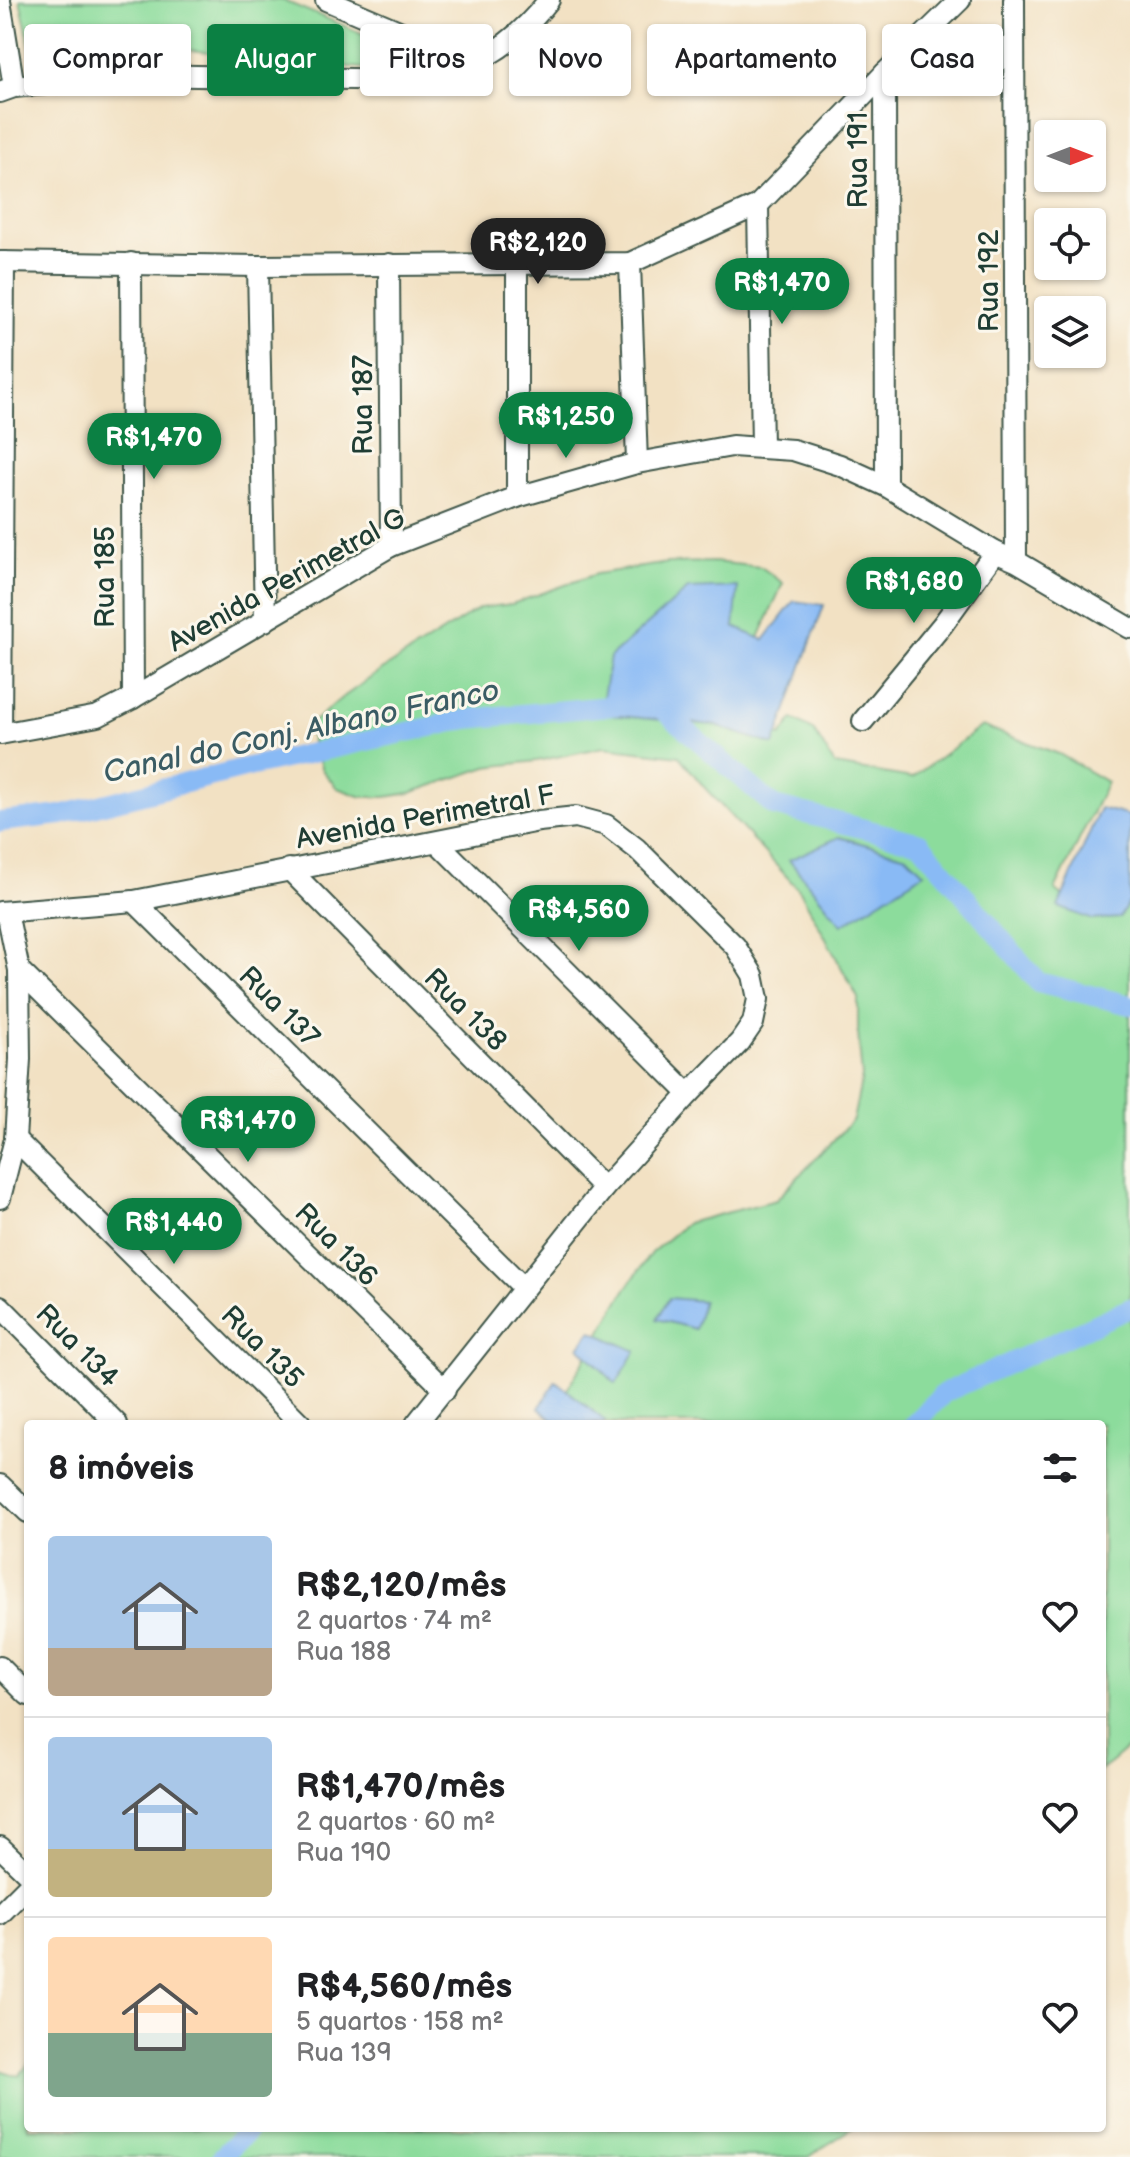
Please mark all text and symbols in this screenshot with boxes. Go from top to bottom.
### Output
chip: Comprar [24,24,191,96]
chip: Alugar [207,24,344,96]
chip: Filtros [360,24,493,96]
chip: Novo [509,24,631,96]
chip: Apartamento [647,24,866,96]
chip: Casa [882,24,1003,96]
street label: Rua 191 [842,112,875,208]
north arrow [1034,120,1106,192]
map controls [1034,120,1106,368]
button: locate [1034,208,1106,280]
pin: R$2,120 [464,218,612,286]
text: R$2,120 [489,228,587,259]
street label: Rua 192 [973,229,1006,332]
pin: R$1,470 [708,258,856,326]
text: R$1,470 [733,268,831,299]
button: layers [1034,296,1106,368]
street label: Rua 187 [347,355,380,455]
pin: R$1,250 [492,392,640,460]
text: R$1,250 [517,402,615,433]
pin: R$1,470 [80,413,228,481]
text: R$1,470 [105,423,203,454]
street label: Avenida Perimetral G [162,501,411,659]
street label: Rua 185 [89,526,122,628]
pin: R$1,680 [840,557,988,625]
text: R$1,680 [864,567,964,598]
water label: Canal do Conj. Albano Franco [100,672,502,792]
street label: Avenida Perimetral F [293,778,557,856]
pin: R$4,560 [505,885,653,953]
text: R$4,560 [528,895,631,926]
street label: Rua 137 [232,960,326,1055]
street label: Rua 138 [417,962,513,1058]
pin: R$1,470 [174,1096,322,1164]
text: R$1,470 [199,1106,297,1137]
street label: Rua 136 [287,1197,384,1294]
pin: R$1,440 [100,1198,248,1266]
text: R$1,440 [125,1208,223,1239]
street label: Rua 134 [28,1298,125,1395]
street label: Rua 135 [214,1299,310,1395]
icon: filters [1038,1446,1082,1490]
text: 8 imóveis [48,1448,194,1489]
text: R$2,120/mês [296,1565,507,1606]
icon: home [112,1568,208,1664]
icon: heart [1038,1594,1082,1638]
text: 2 quartos · 74 m² [296,1606,492,1637]
text: Rua 188 [296,1637,391,1668]
text: R$1,470/mês [296,1766,505,1807]
icon: home [112,1769,208,1865]
icon: heart [1038,1795,1082,1839]
text: 2 quartos · 60 m² [296,1807,495,1838]
text: Rua 190 [296,1838,391,1869]
text: R$4,560/mês [296,1966,512,2007]
icon: home [112,1969,208,2065]
icon: heart [1038,1995,1082,2039]
text: 5 quartos · 158 m² [296,2007,504,2038]
text: Rua 139 [296,2038,392,2069]

